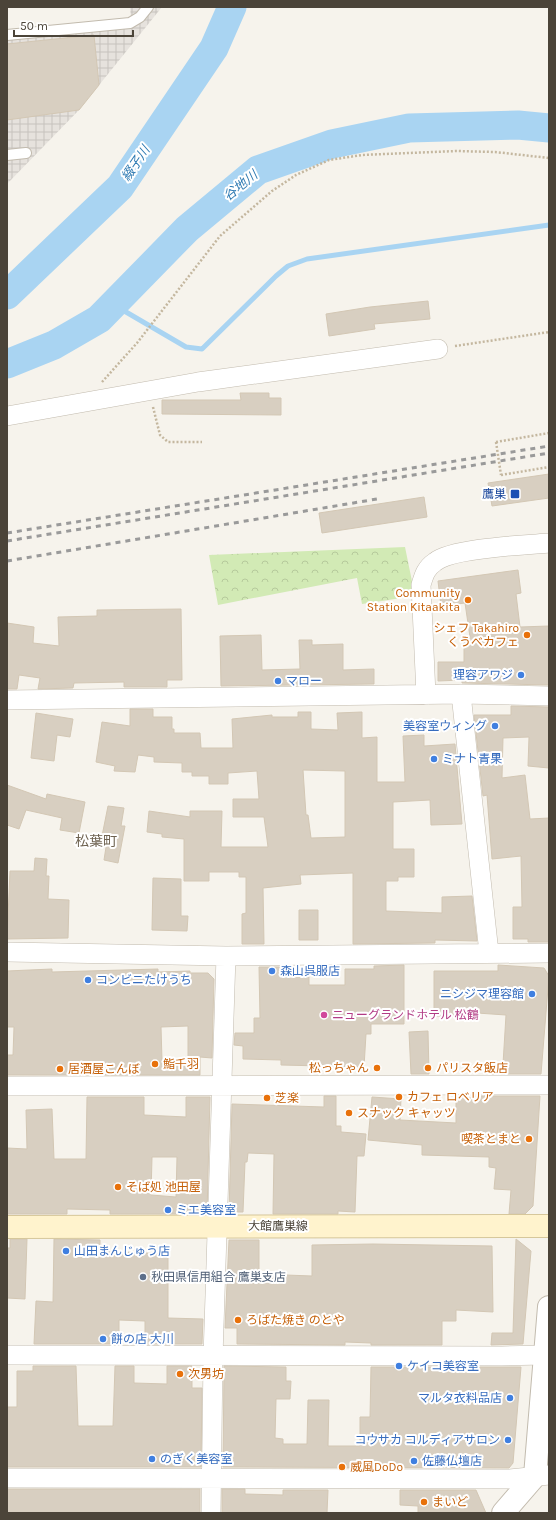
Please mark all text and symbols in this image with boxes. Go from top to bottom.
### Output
scale bar [14,12,133,38]
text: 50 m [20,19,48,33]
water label: 綴子川 [118,141,154,184]
water label: 谷地川 [220,166,262,203]
place label: 鷹巣 [482,487,506,501]
marker: 鷹巣 [509,488,521,500]
place label: Community Station Kitaakita [367,586,460,614]
marker: Community Station Kitaakita [463,595,473,605]
place label: シェフ Takahiro くうべカフェ [433,621,519,649]
marker: シェフ Takahiro くうべカフェ [522,630,532,640]
place label: 理容アワジ [453,668,513,682]
marker: 理容アワジ [516,670,526,680]
place label: マロー [286,674,322,688]
marker: マロー [273,676,283,686]
place label: 美容室ウィング [403,719,487,733]
marker: 美容室ウィング [490,721,500,731]
place label: ミナト青果 [442,752,502,766]
marker: ミナト青果 [429,754,439,764]
district label: 松葉町 [75,833,117,850]
place label: 森山呉服店 [280,964,340,978]
marker: 森山呉服店 [267,966,277,976]
place label: コンビニたけうち [96,973,192,987]
marker: コンビニたけうち [83,975,93,985]
place label: ニシジマ理容館 [440,987,524,1001]
marker: ニシジマ理容館 [527,989,537,999]
place label: ニューグランドホテル 松鶴 [332,1008,479,1022]
marker: ニューグランドホテル 松鶴 [319,1010,329,1020]
place label: 鮨千羽 [163,1057,199,1071]
marker: 鮨千羽 [150,1059,160,1069]
place label: 松っちゃん [309,1061,369,1075]
place label: パリスタ飯店 [436,1061,508,1075]
place label: 居酒屋こんぼ [68,1062,140,1076]
marker: 松っちゃん [372,1063,382,1073]
marker: パリスタ飯店 [423,1063,433,1073]
marker: 居酒屋こんぼ [55,1064,65,1074]
place label: カフェ ロベリア [407,1090,494,1104]
place label: 芝楽 [275,1091,299,1105]
marker: カフェ ロベリア [394,1092,404,1102]
marker: 芝楽 [262,1093,272,1103]
place label: スナック キャッツ [357,1106,456,1120]
marker: スナック キャッツ [344,1108,354,1118]
place label: 喫茶とまと [461,1132,521,1146]
marker: 喫茶とまと [524,1134,534,1144]
place label: そば処 池田屋 [126,1180,201,1194]
marker: そば処 池田屋 [113,1182,123,1192]
place label: ミエ美容室 [176,1203,236,1217]
marker: ミエ美容室 [163,1205,173,1215]
street label: 大館鷹巣線 [248,1219,308,1233]
place label: 山田まんじゅう店 [74,1244,170,1258]
marker: 山田まんじゅう店 [61,1246,71,1256]
place label: 秋田県信用組合 鷹巣支店 [151,1270,286,1284]
marker: 秋田県信用組合 鷹巣支店 [138,1272,148,1282]
place label: ろばた焼き のとや [246,1313,345,1327]
marker: ろばた焼き のとや [233,1315,243,1325]
place label: 餅の店 大川 [111,1332,174,1346]
marker: 餅の店 大川 [98,1334,108,1344]
place label: ケイコ美容室 [407,1359,479,1373]
marker: ケイコ美容室 [394,1361,404,1371]
place label: 次男坊 [188,1367,224,1381]
marker: 次男坊 [175,1369,185,1379]
place label: マルタ衣料品店 [418,1391,502,1405]
marker: マルタ衣料品店 [505,1393,515,1403]
place label: コウサカ コルディアサロン [354,1433,500,1447]
marker: コウサカ コルディアサロン [503,1435,513,1445]
place label: のぎく美容室 [160,1452,232,1466]
marker: のぎく美容室 [147,1454,157,1464]
place label: 佐藤仏壇店 [422,1454,482,1468]
marker: 佐藤仏壇店 [409,1456,419,1466]
place label: 威風DoDo [350,1460,403,1474]
marker: 威風DoDo [337,1462,347,1472]
place label: まいど [432,1495,468,1509]
marker: まいど [419,1497,429,1507]

